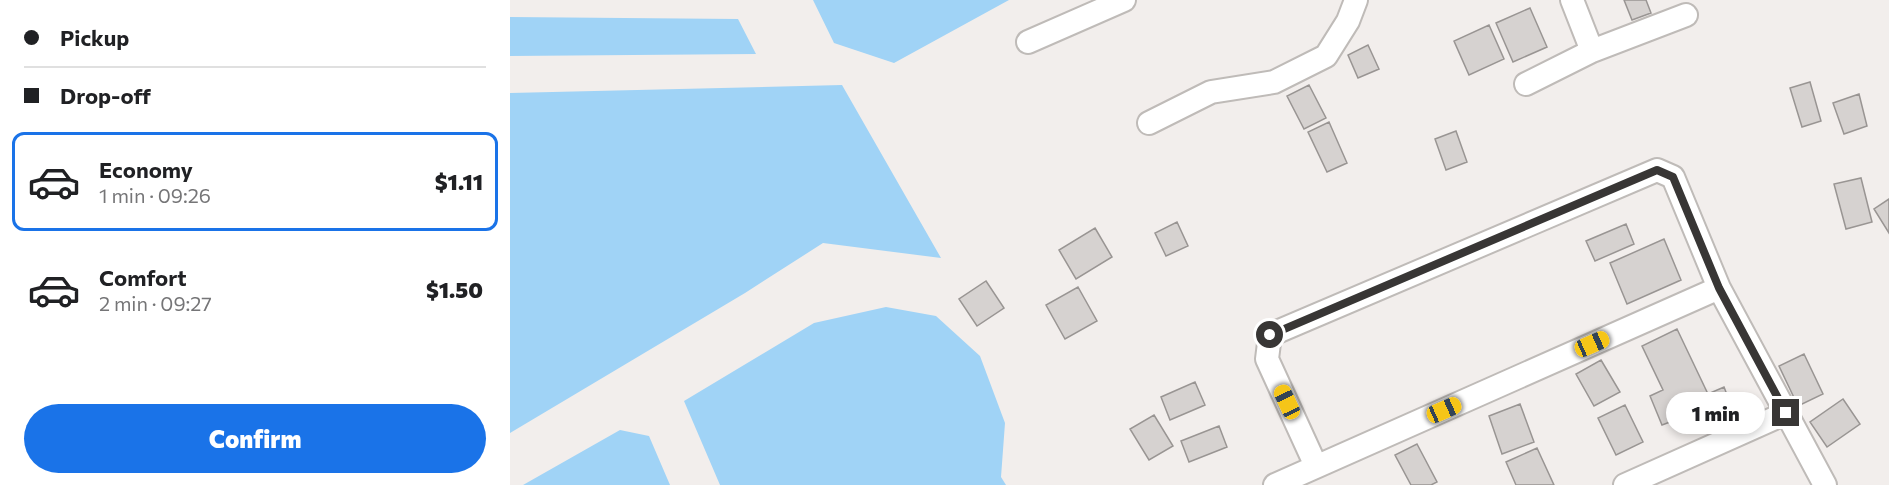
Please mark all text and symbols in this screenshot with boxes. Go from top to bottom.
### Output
text: Pickup [60,24,129,51]
text: Drop-off [60,82,151,109]
icon: car [27,155,81,209]
text: Economy [99,156,193,183]
text: $1.11 [435,168,483,195]
text: 1 min · 09:26 [99,183,211,207]
icon: car [27,263,81,317]
text: Comfort [99,264,187,291]
text: $1.50 [426,276,483,303]
text: 2 min · 09:27 [99,291,212,315]
route start [1256,321,1283,348]
car [1572,328,1612,360]
car [1271,382,1303,422]
callout: 1 min [1666,392,1765,434]
car [1424,394,1464,426]
route end [1772,399,1799,426]
text: 1 min [1691,401,1740,425]
button: Confirm [24,404,486,473]

